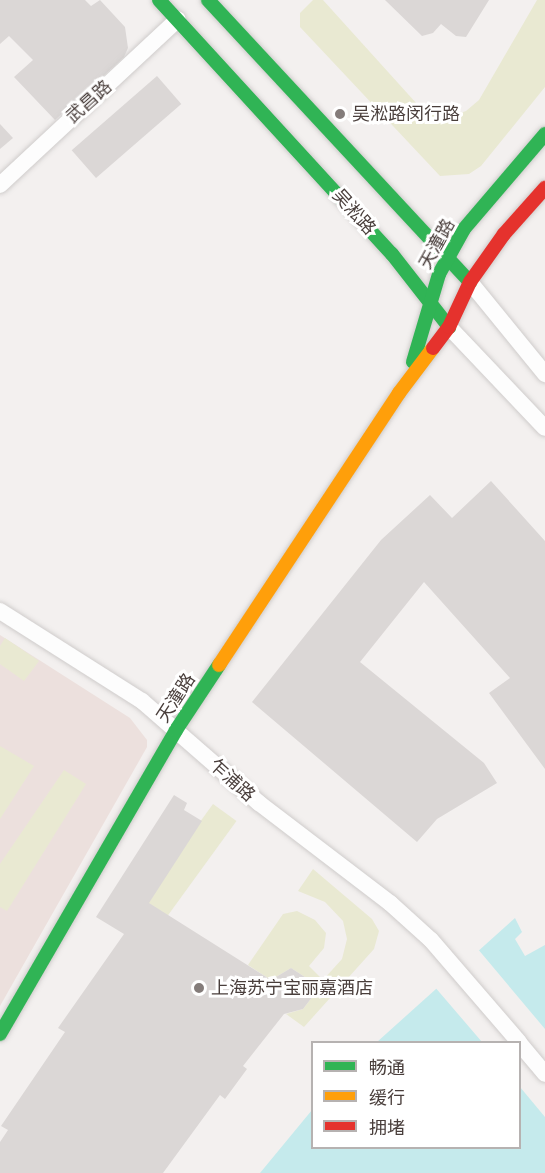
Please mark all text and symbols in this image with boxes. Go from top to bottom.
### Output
street label: 武昌路 [62,76,116,128]
place label: 吴淞路闵行路 [352,103,460,125]
marker: 吴淞路闵行路 [333,107,347,121]
street label: 吴淞路 [328,185,380,239]
street label: 天潼路 [414,215,460,273]
street label: 天潼路 [152,669,200,727]
street label: 乍浦路 [205,754,259,806]
place label: 上海苏宁宝丽嘉酒店 [211,977,373,999]
marker: 上海苏宁宝丽嘉酒店 [192,981,206,995]
legend [311,1041,521,1149]
text: 畅通 [369,1057,405,1078]
text: 缓行 [369,1087,405,1108]
text: 拥堵 [369,1117,405,1138]

